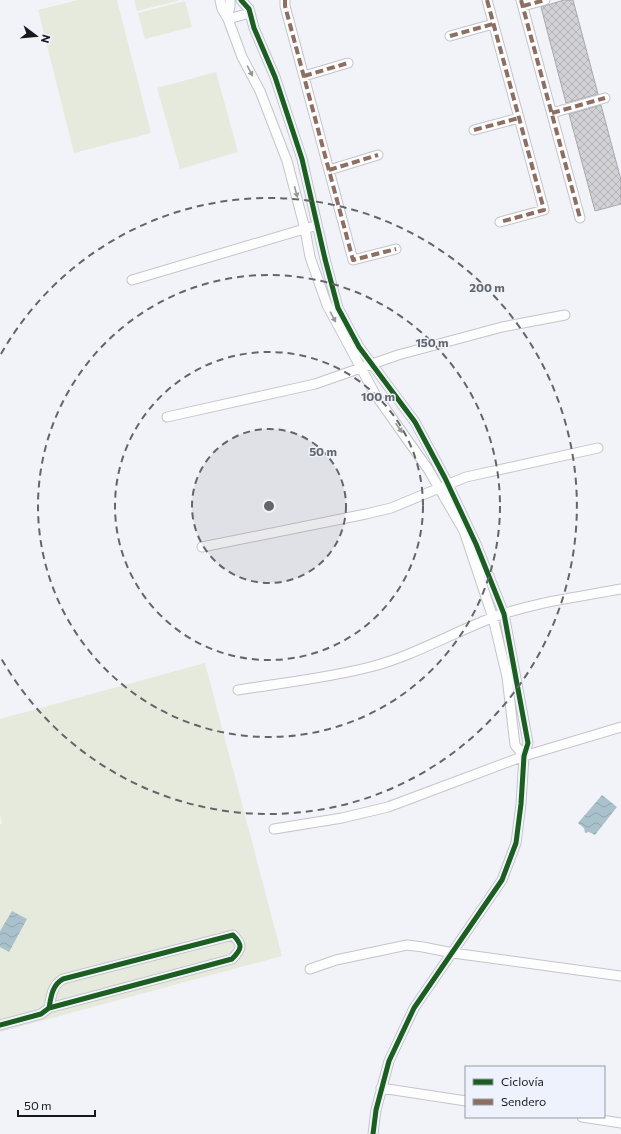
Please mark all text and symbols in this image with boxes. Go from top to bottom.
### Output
north arrow [16,16,56,56]
text: N [39,33,53,45]
one-way arrow [246,65,253,77]
one-way arrow [293,186,299,199]
text: 200 m [469,280,505,294]
one-way arrow [329,311,336,322]
text: 150 m [415,335,449,349]
text: 100 m [361,389,395,403]
one-way arrow [395,423,403,433]
text: 50 m [309,444,337,458]
centre of rings [262,499,276,513]
legend [465,1066,605,1118]
text: Ciclovía [501,1074,544,1088]
scale bar [18,1092,95,1118]
text: Sendero [501,1094,546,1108]
text: 50 m [24,1098,52,1112]

